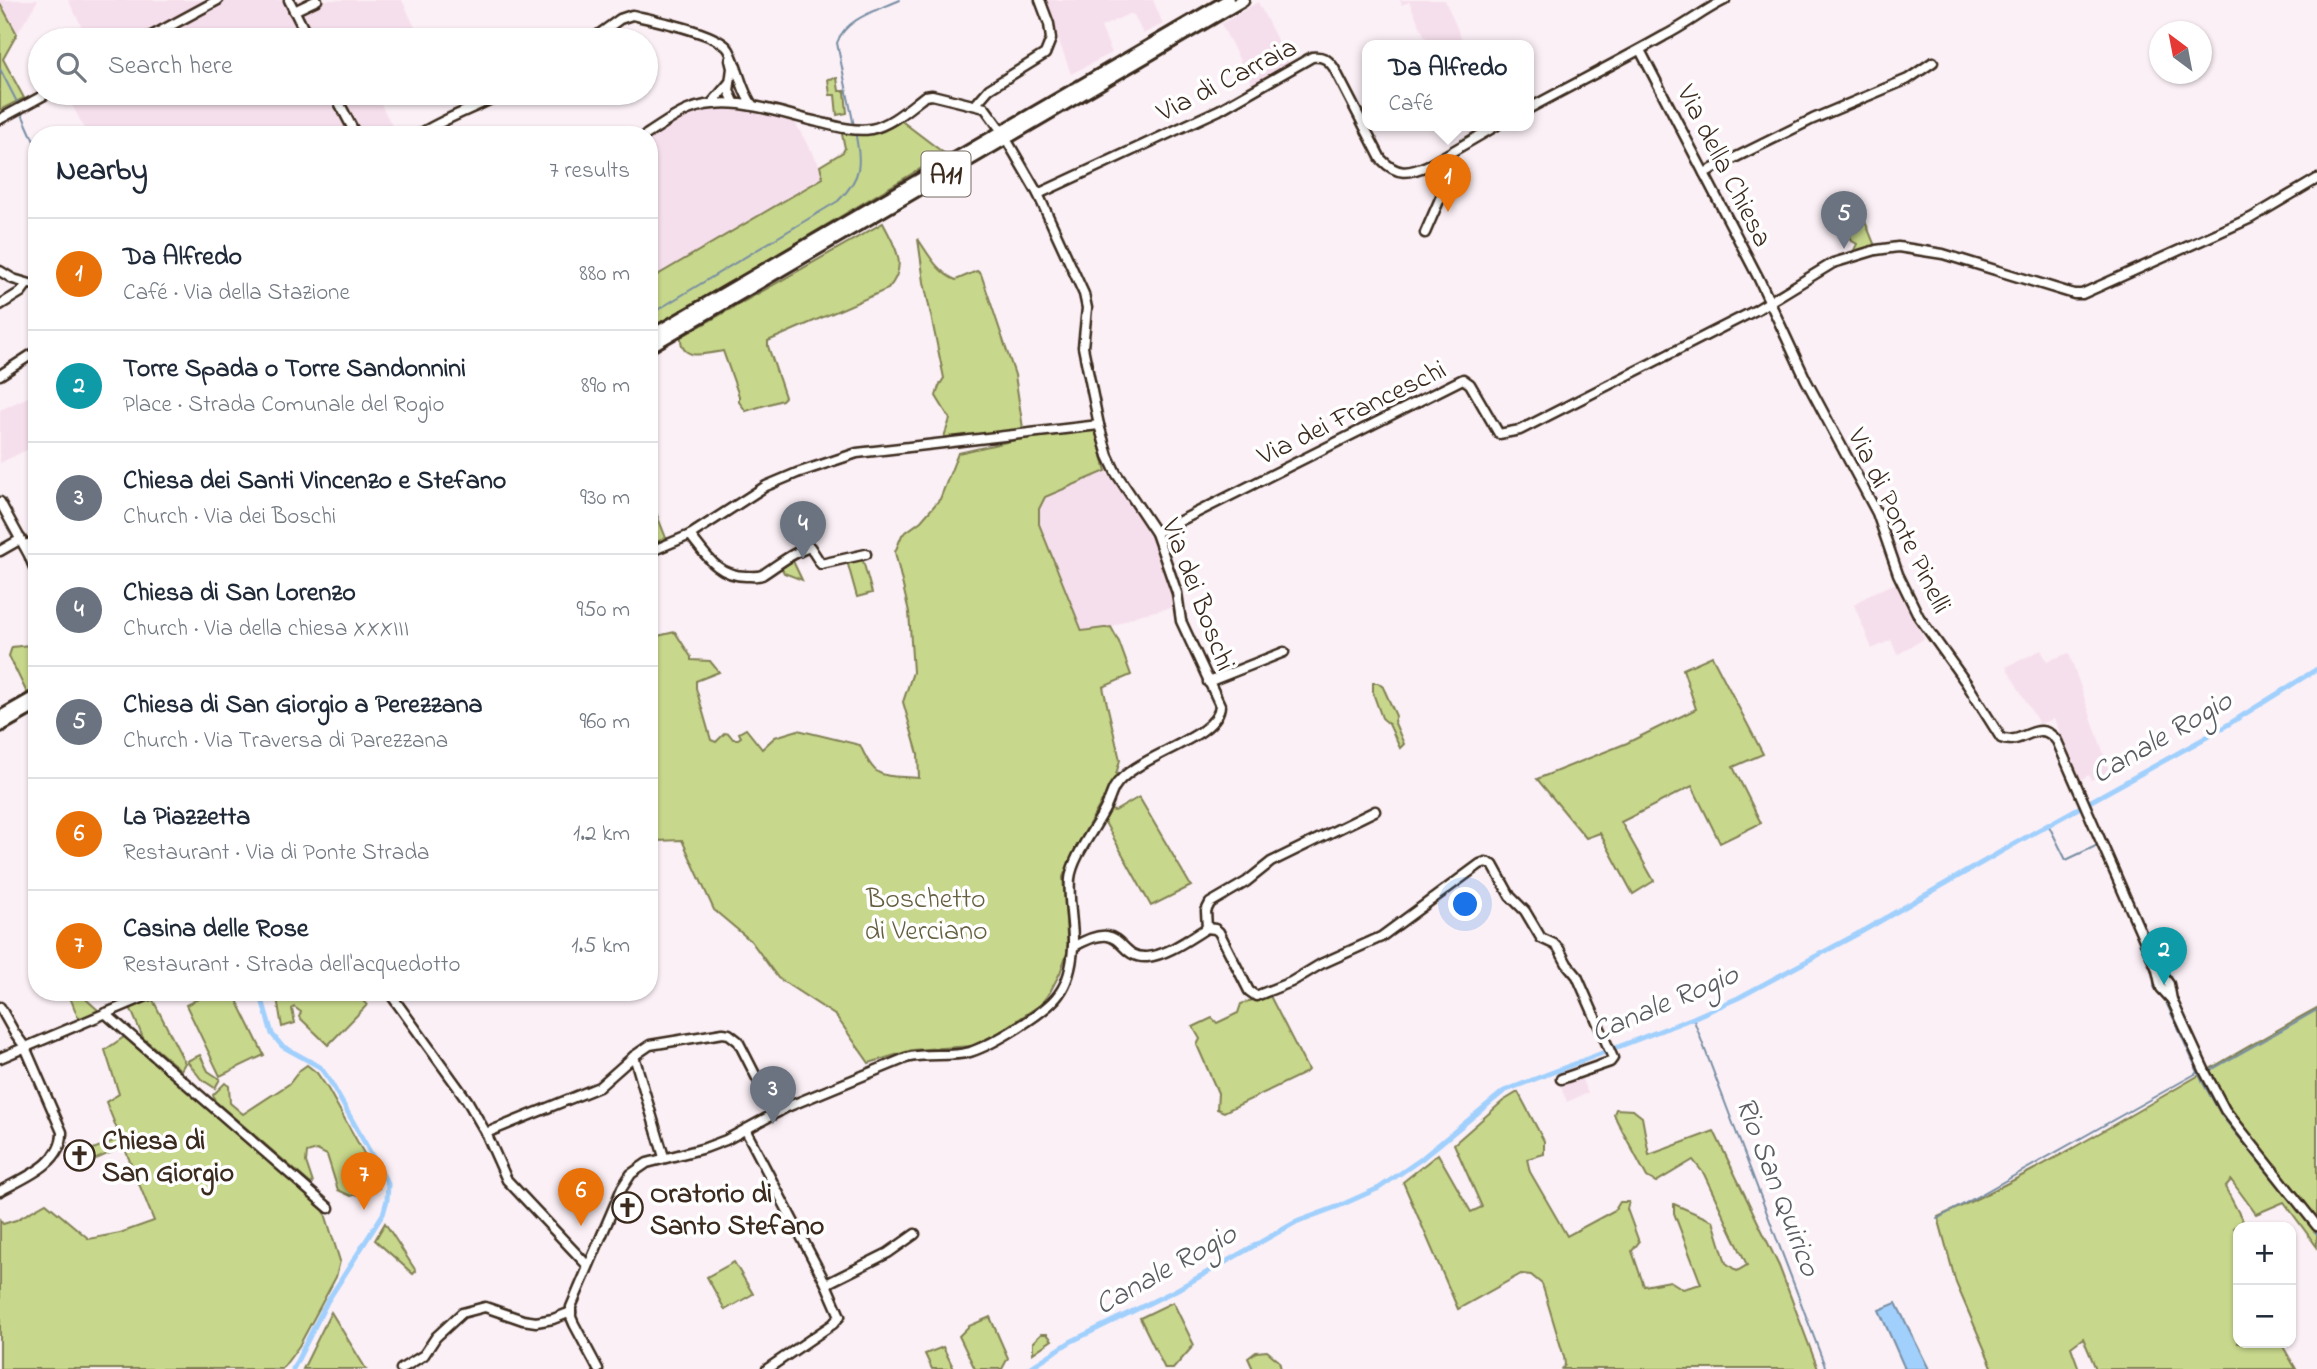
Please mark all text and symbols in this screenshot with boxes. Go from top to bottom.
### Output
north arrow [2149,21,2212,84]
search box [28,28,658,105]
street label: Via di Carraia [1149,28,1305,134]
popup [1362,40,1534,131]
icon: search [52,48,90,86]
text: Search here [108,48,233,86]
text: Da Alfredo [1388,50,1508,88]
street label: Via della Chiesa [1664,77,1781,255]
text: Café [1388,88,1433,121]
text: Nearby [56,150,148,194]
road number: A11 [922,152,970,196]
pin: 1 [1425,154,1471,212]
text: 7 results [549,155,630,188]
pin: 5 [1821,191,1867,249]
text: Da Alfredo [123,239,242,277]
text: 1 [75,258,83,291]
text: 880 m [579,258,630,291]
text: Café · Via della Stazione [123,277,350,310]
text: Torre Spada o Torre Sandonnini [123,351,466,389]
street label: Via dei Franceschi [1250,351,1454,478]
text: 2 [73,370,85,403]
text: 890 m [581,370,630,403]
text: Place · Strada Comunale del Rogio [123,389,444,422]
street label: Via di Ponte Pinelli [1835,421,1960,621]
text: Chiesa dei Santi Vincenzo e Stefano [123,463,506,501]
text: 3 [74,482,84,515]
text: 930 m [580,482,630,515]
text: Church · Via dei Boschi [123,501,336,534]
pin: 4 [780,501,826,559]
street label: Via dei Boschi [1148,512,1245,678]
text: Chiesa di San Lorenzo [123,575,356,613]
text: 4 [74,594,84,627]
text: 950 m [576,594,630,627]
text: Church · Via della chiesa XXXIII [123,613,409,646]
water label: Canale Rogio [2084,680,2242,797]
text: Chiesa di San Giorgio a Perezzana [123,687,483,725]
text: 5 [72,706,86,739]
text: 960 m [579,706,630,739]
text: Church · Via Traversa di Parezzana [123,725,448,758]
text: La Piazzetta [123,799,250,837]
text: 6 [74,818,84,851]
text: 1.2 km [573,818,630,851]
text: Restaurant · Via di Ponte Strada [123,837,429,870]
park label: Boschetto di Verciano [864,880,988,953]
your location [1448,887,1482,921]
text: Casina delle Rose [123,911,309,949]
pin: 2 [2141,927,2187,985]
text: 7 [74,930,84,963]
text: 1.5 km [571,930,630,963]
text: Restaurant · Strada dell'acquedotto [123,949,460,982]
water label: Canale Rogio [1585,953,1747,1056]
pin: 3 [750,1066,796,1124]
water label: Rio San Quirico [1722,1091,1831,1284]
place label: Chiesa di San Giorgio [102,1122,234,1196]
church icon: Chiesa di San Giorgio [62,1138,96,1172]
pin: 7 [341,1152,387,1210]
pin: 6 [558,1168,604,1226]
place label: Oratorio di Santo Stefano [650,1175,824,1248]
church icon: Oratorio di Santo Stefano [610,1191,644,1225]
water label: Canale Rogio [1087,1213,1247,1328]
map controls [2233,1222,2296,1348]
button: + [2233,1222,2296,1285]
button: − [2233,1285,2296,1348]

